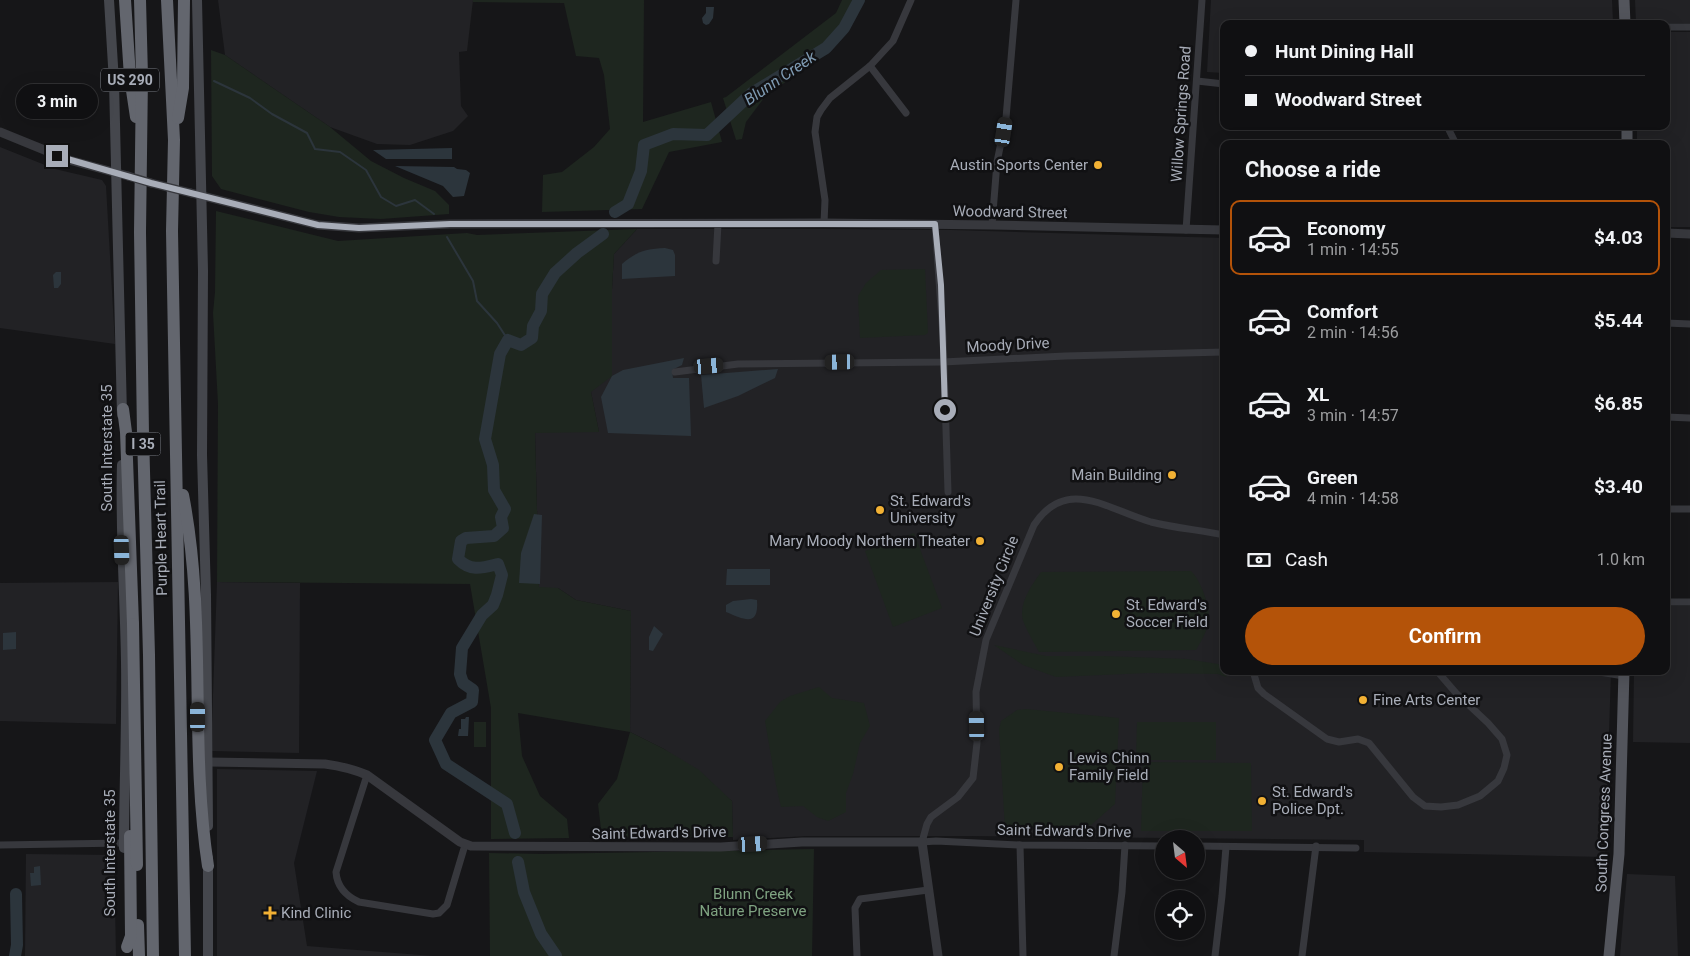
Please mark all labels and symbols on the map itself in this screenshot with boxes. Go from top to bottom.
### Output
street label: Willow Springs Road [1167,45,1195,183]
water label: Blunn Creek [740,46,820,109]
road number: US 290 [101,68,159,92]
callout: 3 min [16,84,98,118]
car [994,116,1013,148]
route end [46,145,68,167]
place label: Austin Sports Center [950,156,1088,174]
marker: Austin Sports Center [1092,159,1104,171]
street label: Woodward Street [952,202,1068,222]
street label: Moody Drive [966,334,1050,356]
car [824,354,855,370]
car [693,357,724,375]
street label: South Interstate 35 [98,384,116,512]
route start [934,399,956,421]
road number: I 35 [126,432,160,456]
place label: Main Building [1071,466,1162,484]
marker: Main Building [1166,469,1178,481]
street label: Purple Heart Trail [151,480,171,596]
place label: St. Edward's University [890,492,971,527]
marker: St. Edward's University [874,504,886,516]
place label: Mary Moody Northern Theater [769,532,970,550]
street label: University Circle [966,533,1022,639]
car [113,535,130,565]
marker: Mary Moody Northern Theater [974,535,986,547]
place label: St. Edward's Soccer Field [1126,596,1208,631]
marker: St. Edward's Soccer Field [1110,608,1122,620]
place label: Fine Arts Center [1373,691,1480,709]
marker: Fine Arts Center [1357,694,1369,706]
car [190,702,205,732]
car [969,711,984,741]
street label: South Congress Avenue [1592,733,1616,893]
place label: Lewis Chinn Family Field [1069,749,1150,784]
marker: Lewis Chinn Family Field [1053,761,1065,773]
place label: St. Edward's Police Dpt. [1272,783,1353,818]
street label: South Interstate 35 [101,789,119,917]
marker: St. Edward's Police Dpt. [1256,795,1268,807]
street label: Saint Edward's Drive [997,821,1131,841]
street label: Saint Edward's Drive [592,823,726,843]
north arrow [1155,830,1205,880]
car [737,836,768,852]
park label: Blunn Creek Nature Preserve [699,885,807,920]
place label: Kind Clinic [281,904,352,922]
marker: Kind Clinic [263,906,277,920]

